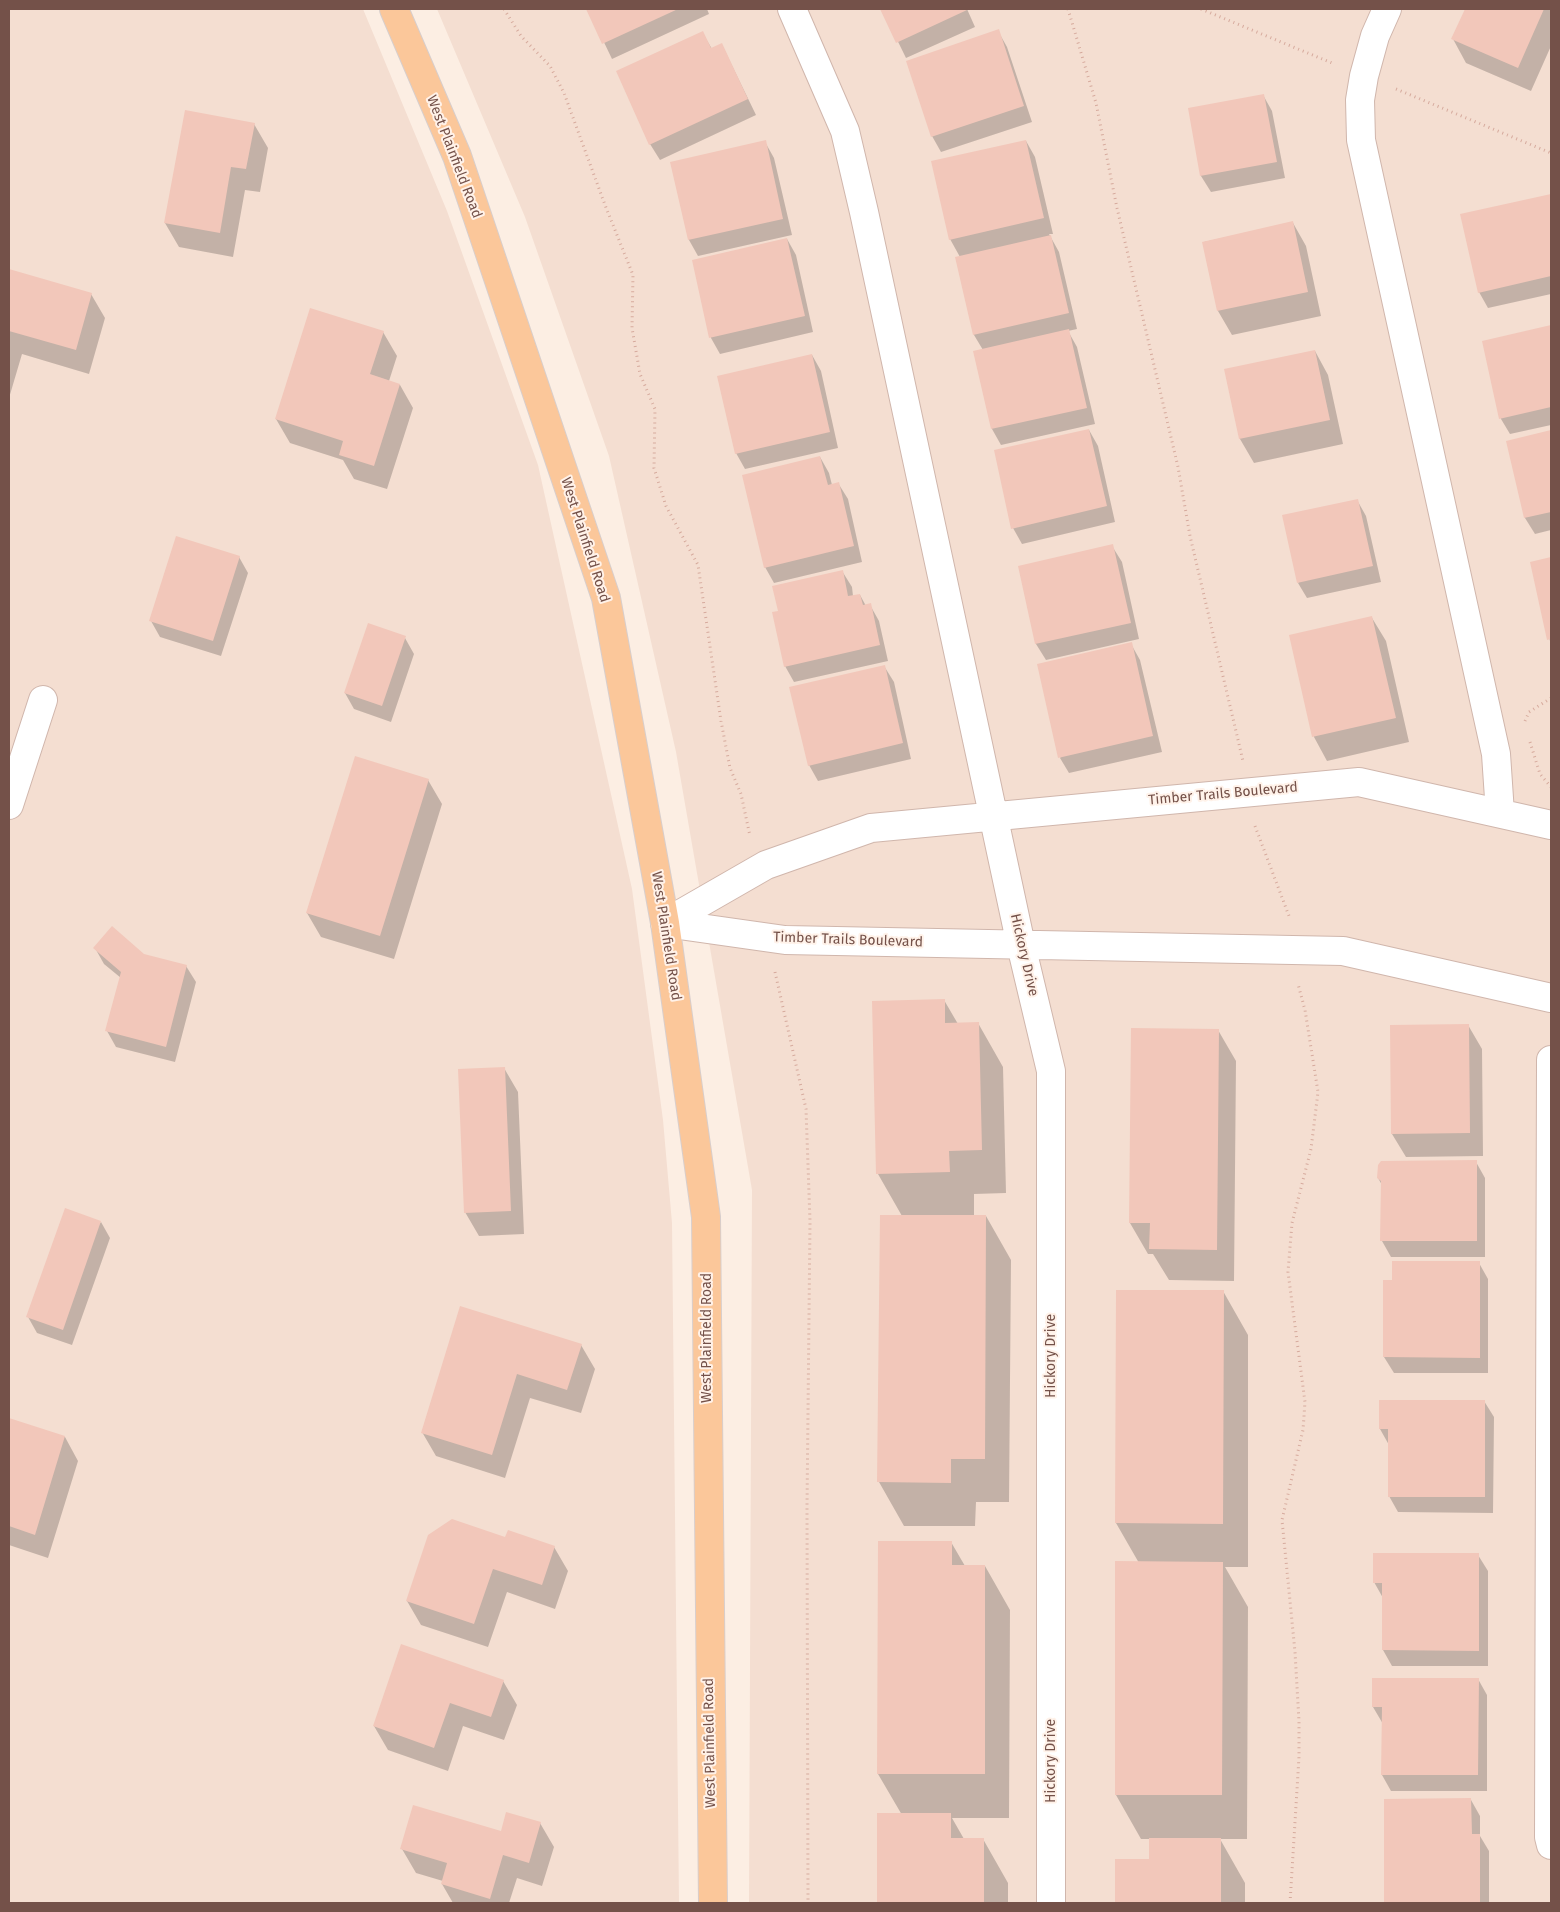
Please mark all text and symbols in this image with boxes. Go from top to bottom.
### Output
street label: West Plainfield Road [423,93,485,221]
street label: West Plainfield Road [557,475,613,605]
street label: Timber Trails Boulevard [1148,779,1298,809]
street label: West Plainfield Road [648,870,684,1002]
street label: Hickory Drive [1006,912,1042,998]
street label: Timber Trails Boulevard [773,929,923,951]
street label: West Plainfield Road [699,1273,715,1403]
street label: Hickory Drive [1043,1314,1059,1398]
street label: West Plainfield Road [700,1678,720,1808]
street label: Hickory Drive [1043,1719,1059,1803]

